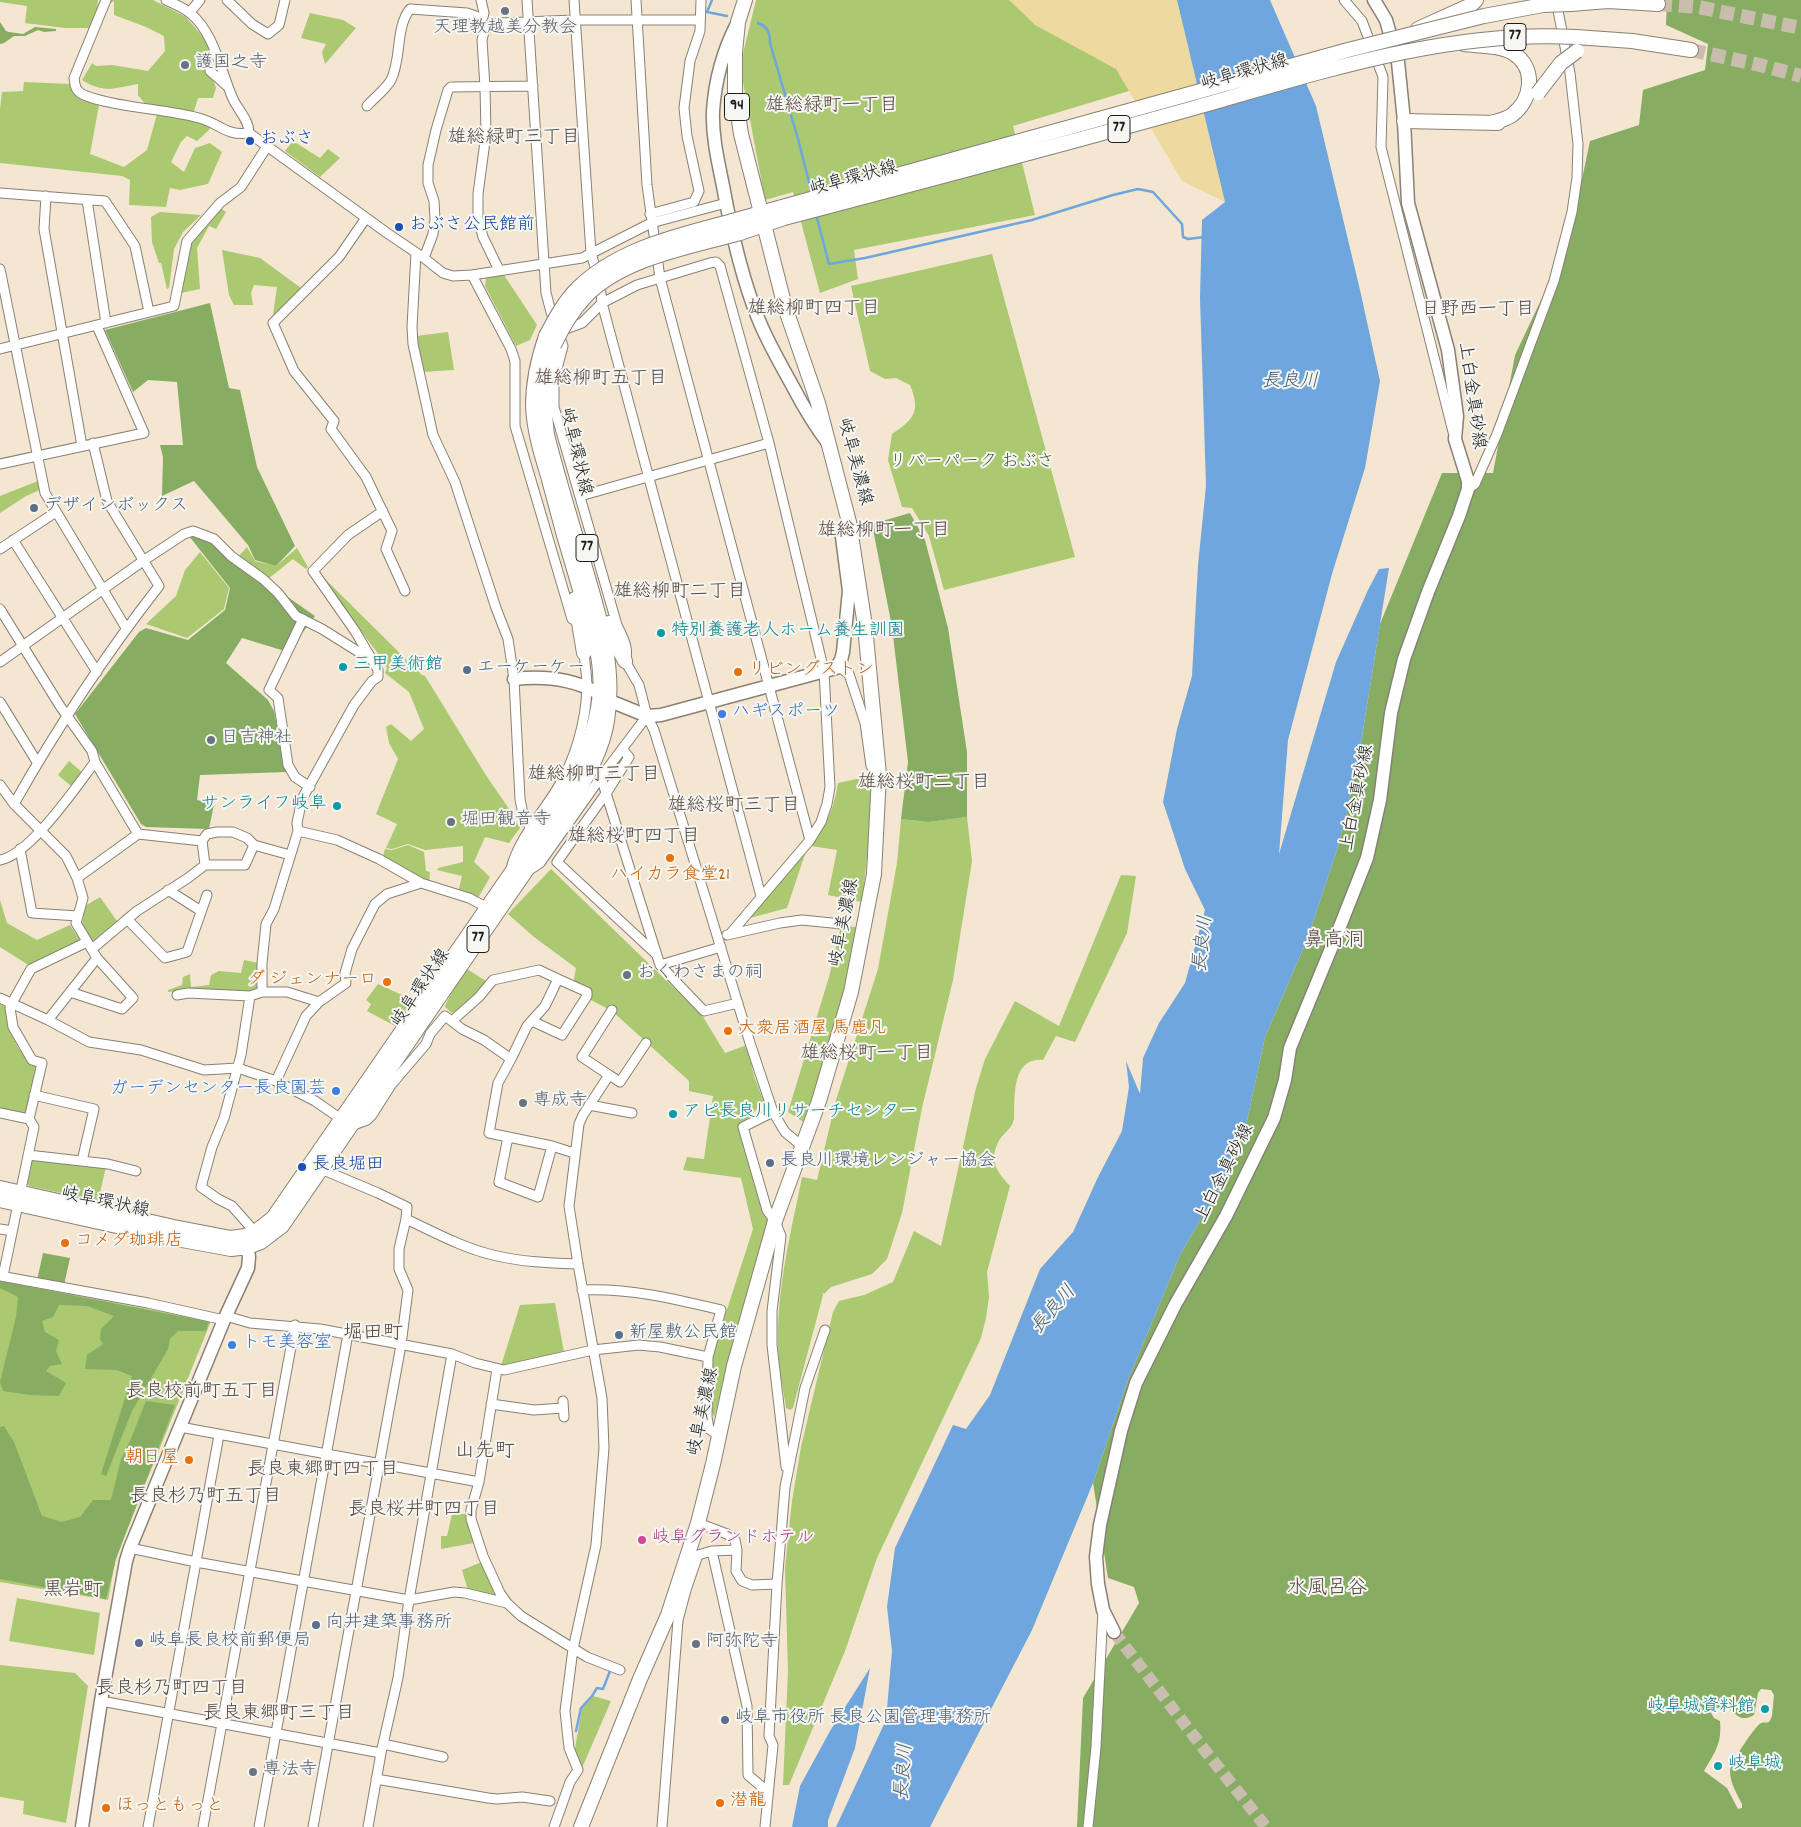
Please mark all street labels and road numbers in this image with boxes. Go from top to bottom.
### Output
road number: 77 [1504,24,1526,51]
street label: 岐阜環状線 [1199,51,1291,97]
road number: 94 [724,94,750,120]
road number: 77 [1108,116,1130,142]
street label: 岐阜環状線 [808,158,900,202]
street label: 上白金真砂線 [1452,341,1488,451]
street label: 岐阜環状線 [553,406,595,498]
street label: 岐阜美濃線 [831,416,875,508]
road number: 77 [576,534,598,562]
street label: 上白金真砂線 [1338,743,1380,853]
street label: 岐阜美濃線 [827,877,865,969]
road number: 77 [467,926,489,952]
street label: 岐阜環状線 [388,946,456,1032]
street label: 上白金真砂線 [1192,1121,1260,1227]
street label: 岐阜環状線 [59,1184,151,1224]
street label: 岐阜美濃線 [685,1366,725,1458]

